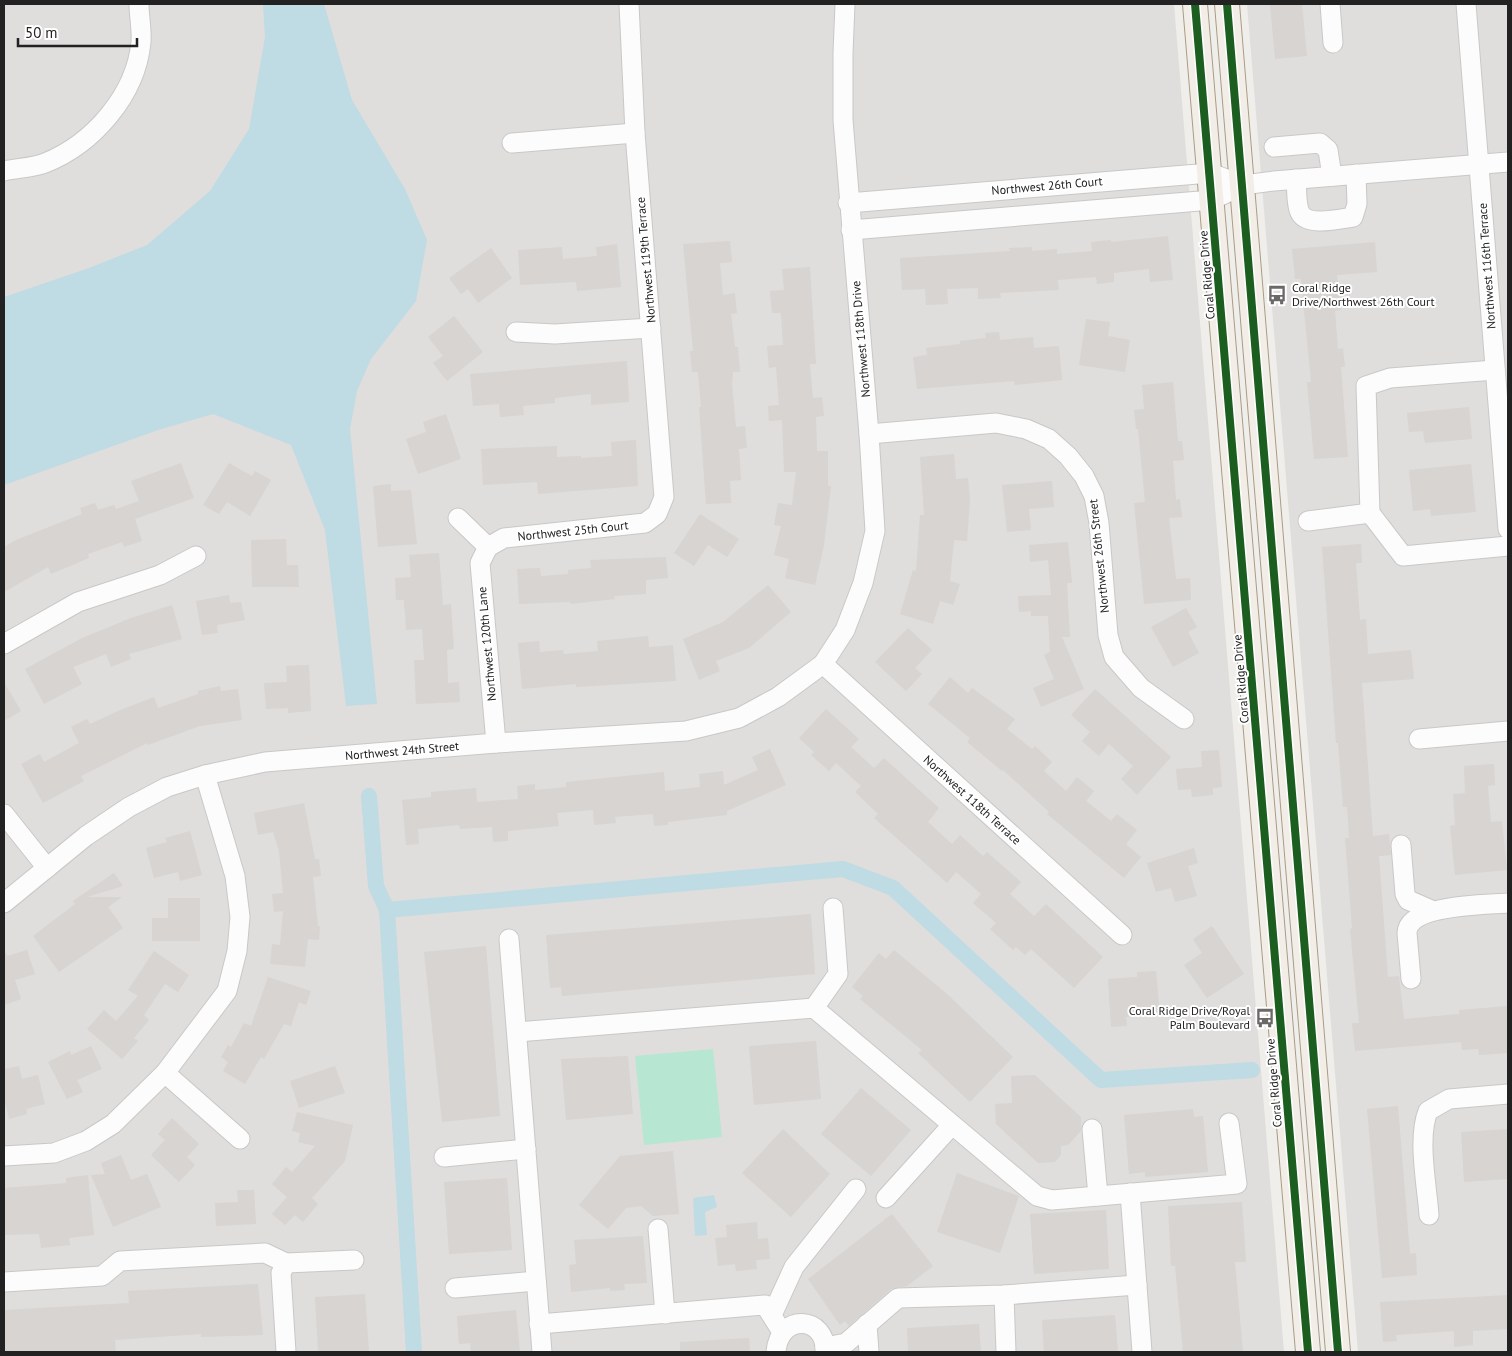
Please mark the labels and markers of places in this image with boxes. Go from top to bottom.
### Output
place label: Coral Ridge Drive/Northwest 26th Court [1292,280,1435,309]
bus stop icon: Coral Ridge Drive/Northwest 26th Court [1266,284,1288,306]
place label: Coral Ridge Drive/Royal Palm Boulevard [1129,1003,1250,1032]
bus stop icon: Coral Ridge Drive/Royal Palm Boulevard [1254,1007,1276,1029]

